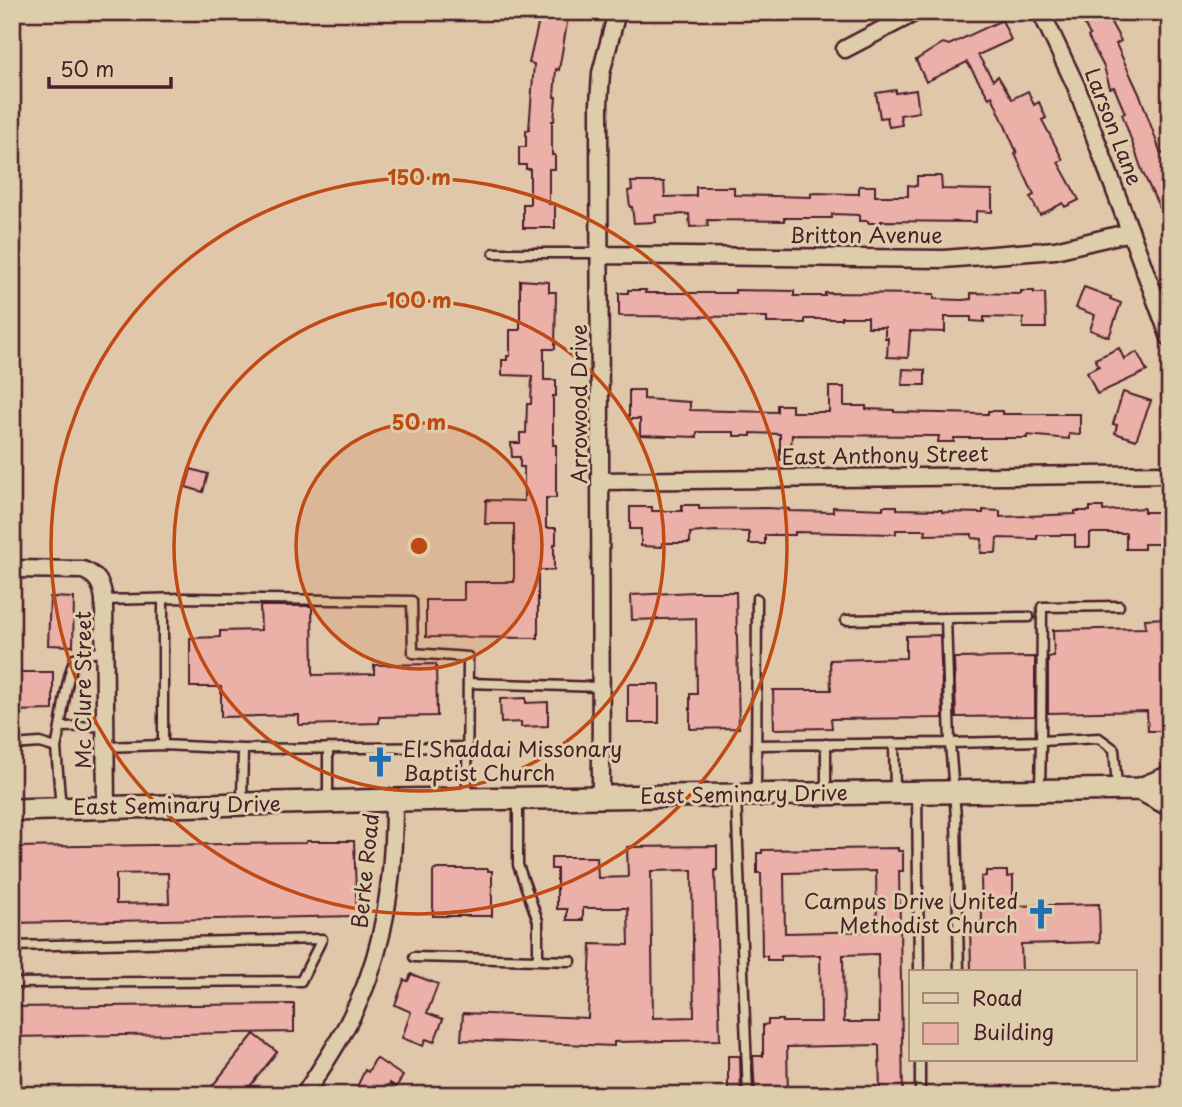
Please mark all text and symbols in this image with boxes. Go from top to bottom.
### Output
scale bar [49,46,172,90]
text: 50 m [60,52,114,84]
street label: Larson Lane [1078,63,1152,190]
text: 150 m [387,160,451,192]
street label: Britton Avenue [789,218,943,250]
text: 100 m [386,283,452,315]
street label: Arrowood Drive [562,324,594,484]
text: 50 m [392,405,446,437]
street label: East Anthony Street [781,436,989,472]
centre of rings [407,534,431,558]
street label: Mc Clure Street [66,611,98,769]
place label: El Shaddai Missonary Baptist Church [403,732,622,788]
church icon: El Shaddai Missonary Baptist Church [363,745,397,779]
street label: East Seminary Drive [640,775,848,811]
street label: East Seminary Drive [73,786,281,822]
street label: Berke Road [342,812,386,930]
place label: Campus Drive United Methodist Church [804,884,1018,940]
church icon: Campus Drive United Methodist Church [1024,897,1058,931]
legend [909,970,1136,1062]
text: Road [972,981,1023,1013]
text: Building [972,1015,1054,1047]

